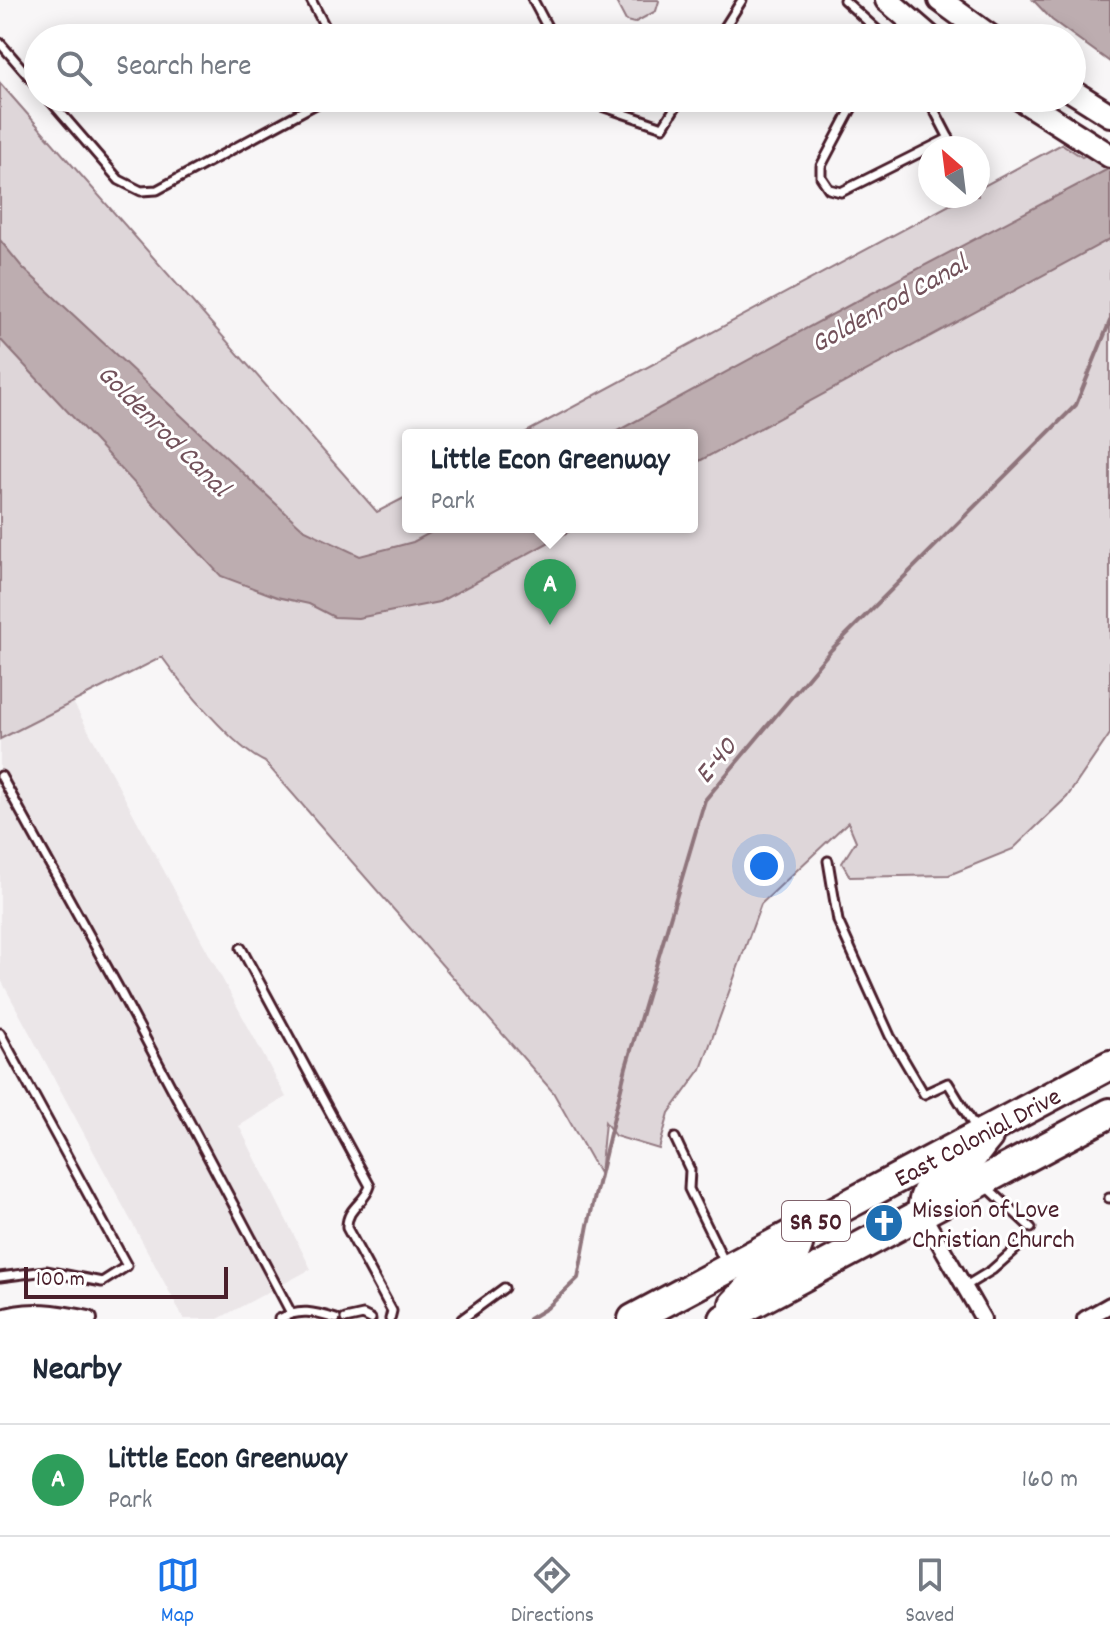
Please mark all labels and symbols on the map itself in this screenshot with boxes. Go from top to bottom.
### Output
north arrow [918,136,990,208]
water label: Goldenrod Canal [805,246,978,366]
water label: Goldenrod Canal [86,357,239,510]
pin: A [524,559,576,625]
water label: E-40 [687,729,750,794]
your location [744,846,784,886]
street label: East Colonial Drive [889,1080,1069,1199]
place label: Mission of Love Christian Church [912,1193,1075,1260]
road number: SR 50 [782,1201,850,1241]
church icon: Mission of Love Christian Church [863,1202,905,1244]
scale bar [24,1263,228,1299]

